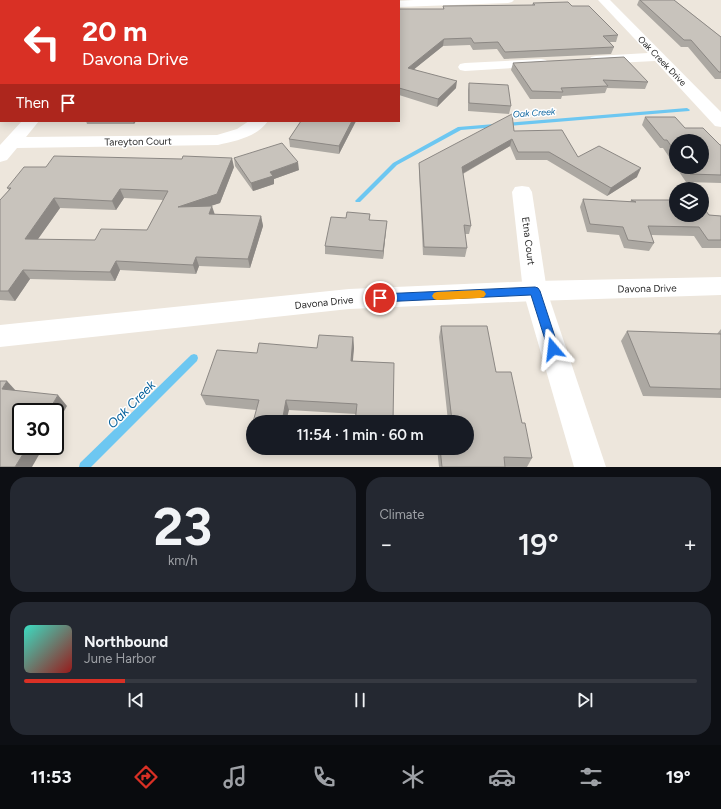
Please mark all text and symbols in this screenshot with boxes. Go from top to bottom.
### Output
text: 20 m [82,14,147,48]
icon: left [16,16,68,68]
street label: Oak Creek Drive [636,33,689,88]
text: Davona Drive [82,48,188,70]
icon: arrive [57,92,79,114]
text: Then [16,94,49,112]
water label: Oak Creek [512,105,556,119]
street label: Tareyton Court [104,134,172,149]
map controls [669,134,709,222]
button: search [669,134,709,174]
button: layers [669,182,709,222]
street label: Etna Court [519,216,538,266]
pin [363,281,397,315]
street label: Davona Drive [617,281,677,296]
icon: arrive [369,287,391,309]
street label: Davona Drive [294,293,355,312]
position arrow [532,328,574,370]
water label: Oak Creek [104,377,159,431]
speed limit sign: 30 [12,403,64,455]
text: 11:54 · 1 min · 60 m [296,426,424,444]
text: 23 [153,496,212,558]
text: Climate [380,507,424,522]
text: 19° [518,526,559,563]
text: − [380,531,393,558]
text: + [683,531,697,558]
text: km/h [168,553,198,568]
text: Northbound [84,633,168,651]
text: June Harbor [84,651,156,666]
icon: previous [125,689,147,711]
icon: pause [349,689,371,711]
icon: next [574,689,596,711]
icon: directions [132,763,160,791]
icon: music [221,763,249,791]
icon: phone [310,763,338,791]
icon: climate [399,763,427,791]
icon: car [488,763,516,791]
icon: filters [577,763,605,791]
text: 11:53 [30,766,72,788]
text: 19° [666,766,690,788]

